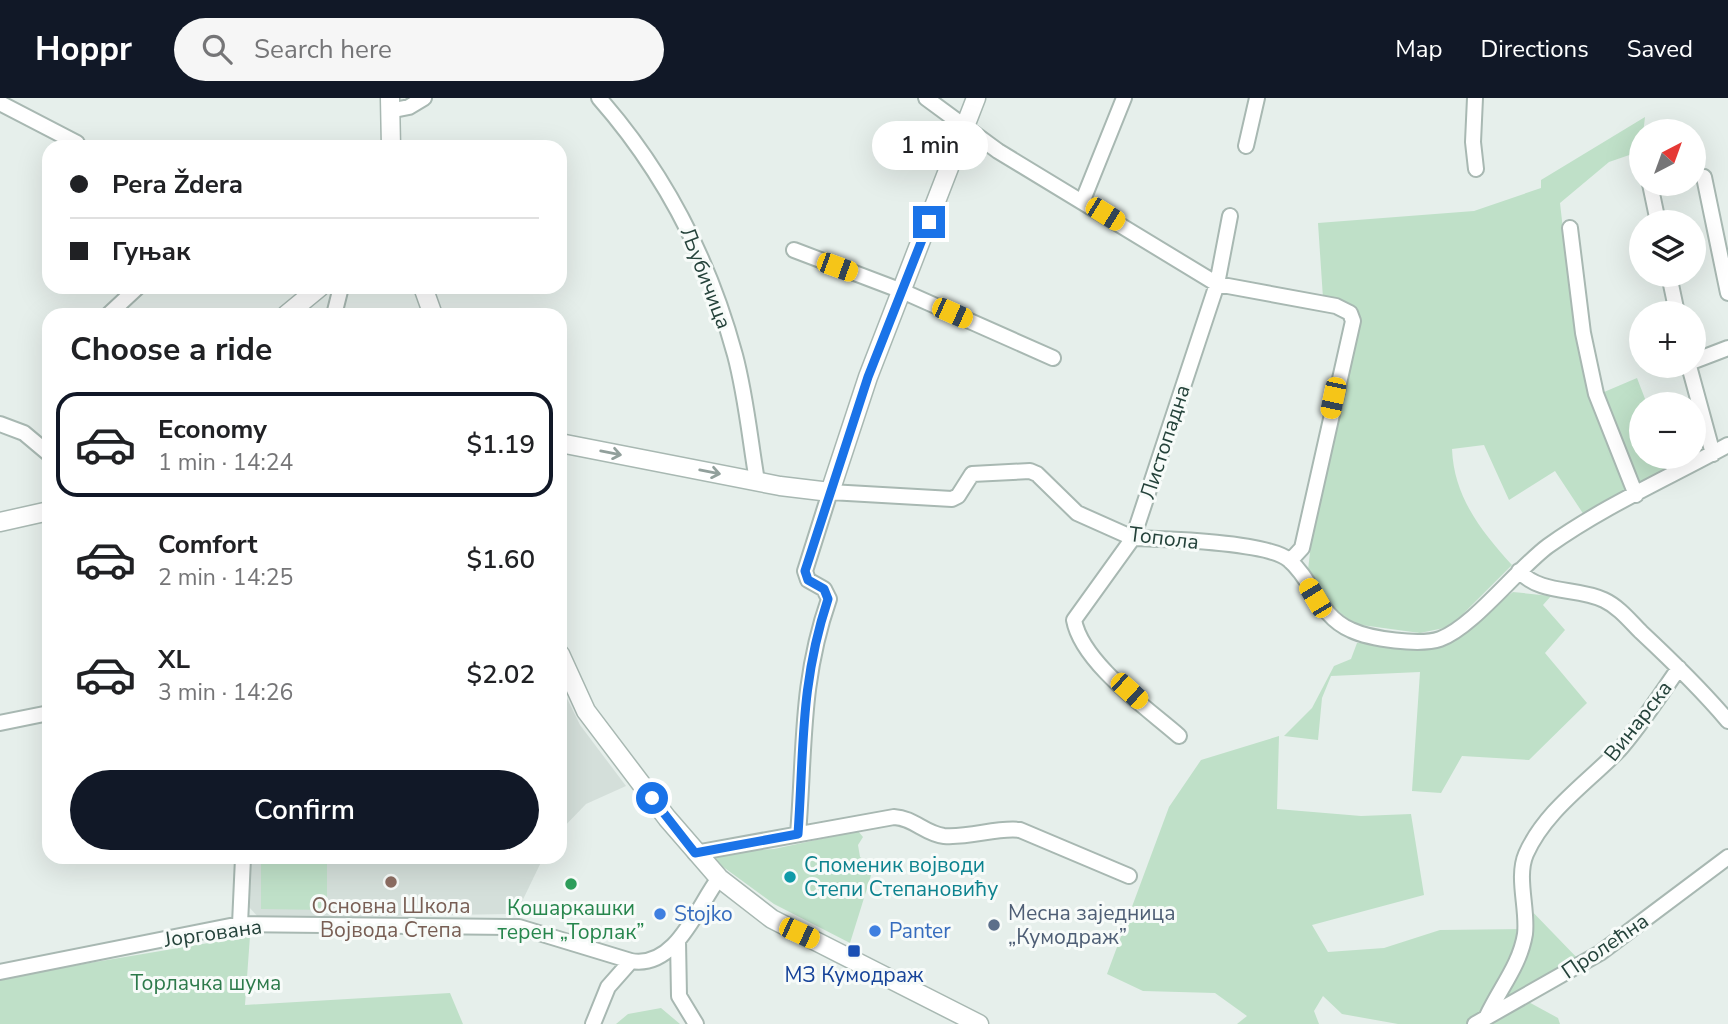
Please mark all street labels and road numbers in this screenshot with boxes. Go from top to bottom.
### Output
street label: Љубичица [674,223,738,333]
street label: Листопадна [1133,381,1197,503]
street label: Топола [1127,520,1201,556]
street label: Винарска [1598,675,1678,767]
street label: Пролећна [1556,907,1654,985]
street label: Јоргована [161,912,264,954]

